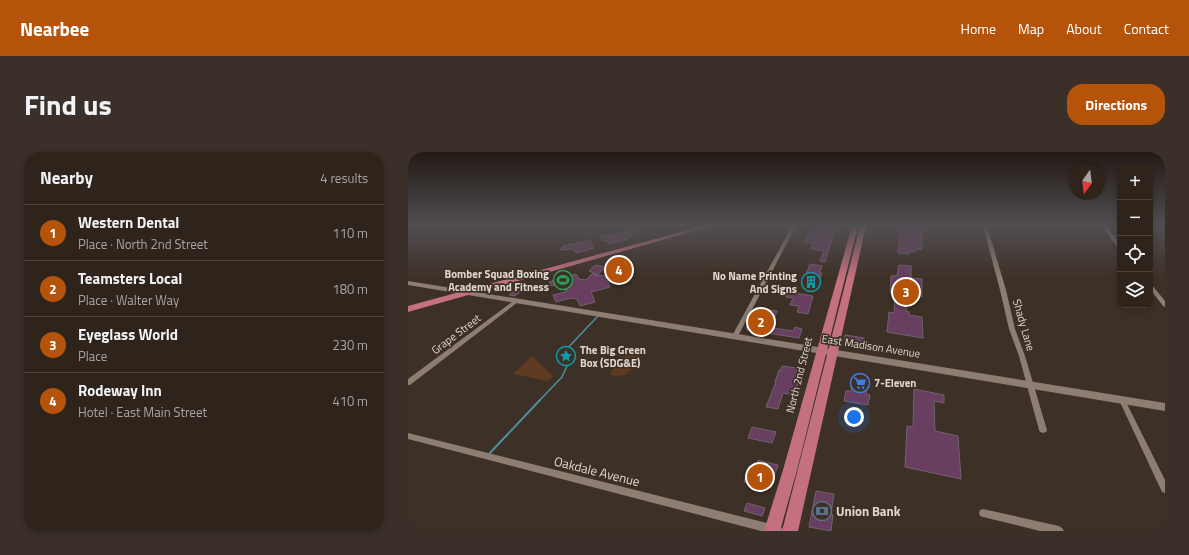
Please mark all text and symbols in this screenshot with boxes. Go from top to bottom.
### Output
text: Nearbee [20,14,89,43]
text: Home [961,18,996,39]
text: Map [1018,18,1044,39]
text: About [1066,18,1102,39]
text: Contact [1124,18,1169,39]
text: Find us [24,83,112,126]
button: Directions [1067,84,1165,125]
north arrow [1069,164,1105,200]
map controls [1117,164,1153,308]
button: + [1117,164,1153,200]
text: Nearby [40,165,93,191]
text: 4 results [320,168,368,188]
button: − [1117,200,1153,236]
text: Western Dental [78,211,179,234]
text: 1 [49,223,57,243]
text: 110 m [332,223,368,243]
text: Place · North 2nd Street [78,234,208,254]
button: locate [1117,236,1153,272]
pin: 4 [606,255,632,285]
place label: Bomber Squad Boxing Academy and Fitness [445,266,549,295]
text: Teamsters Local [78,267,182,290]
place label: No Name Printing And Signs [712,268,797,297]
sports icon: Bomber Squad Boxing Academy and Fitness [552,269,574,291]
building icon: No Name Printing And Signs [800,271,822,293]
button: layers [1117,272,1153,308]
pin: 3 [893,277,919,307]
text: 2 [49,279,57,299]
text: 180 m [332,279,368,299]
text: Place · Walter Way [78,290,179,310]
street label: Shady Lane [1009,297,1039,353]
pin: 2 [748,307,774,337]
street label: Grape Street [428,310,484,358]
text: Eyeglass World [78,323,178,346]
street label: East Madison Avenue [821,330,922,362]
text: 3 [49,335,57,355]
text: 230 m [332,335,368,355]
street label: North 2nd Street [782,335,816,415]
place label: The Big Green Box (SDG&E) [580,342,646,371]
place icon: The Big Green Box (SDG&E) [555,345,577,367]
text: Place [78,346,107,366]
supermarket icon: 7-Eleven [849,372,871,394]
place label: 7-Eleven [874,375,916,391]
text: Rodeway Inn [78,379,162,402]
text: 4 [49,391,57,411]
text: 410 m [332,391,368,411]
text: Hotel · East Main Street [78,402,207,422]
your location [844,407,864,427]
street label: Oakdale Avenue [552,451,642,491]
pin: 1 [747,462,773,492]
bank icon: Union Bank [811,500,833,522]
place label: Union Bank [836,501,901,521]

